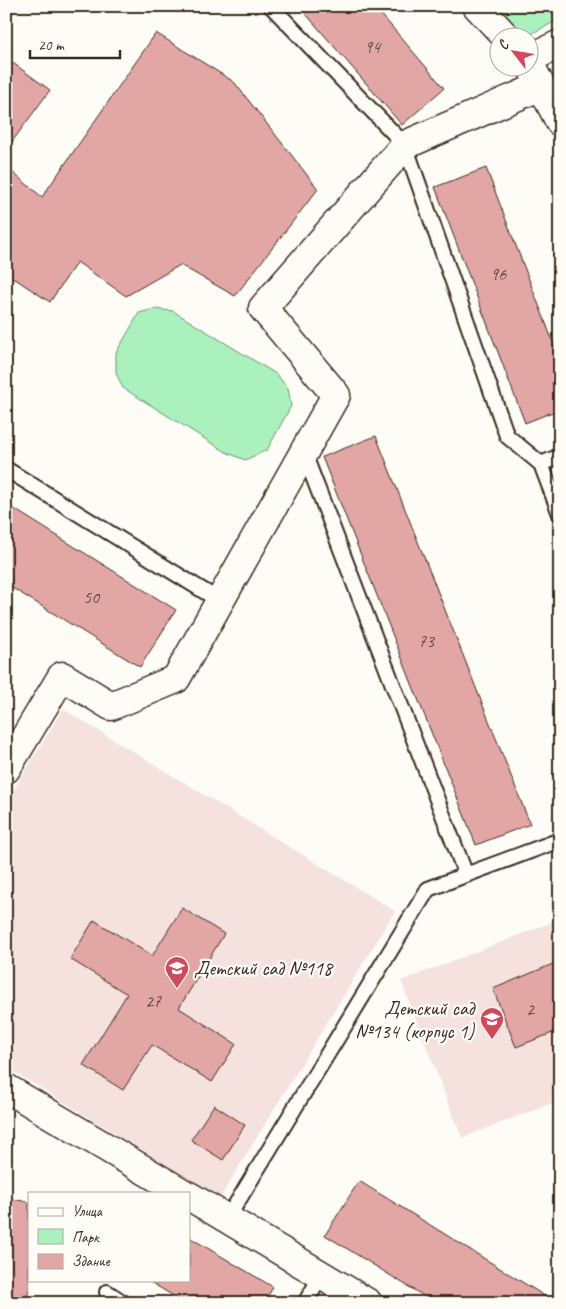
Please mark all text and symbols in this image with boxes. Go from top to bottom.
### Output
scale bar [30,28,120,60]
north arrow [488,28,538,78]
text: 20 m [38,36,65,55]
house number: 94 [364,36,382,58]
text: С [494,36,513,53]
house number: 96 [490,263,507,285]
house number: 50 [83,586,101,608]
house number: 73 [418,630,436,652]
school or university icon: Детский сад №118 [164,955,190,989]
place label: Детский сад №118 [194,956,334,981]
house number: 27 [145,990,162,1012]
place label: Детский сад №134 (корпус 1) [355,996,476,1044]
house number: 2 [526,998,536,1020]
school or university icon: Детский сад №134 (корпус 1) [479,1006,505,1040]
legend [28,1192,190,1282]
text: Улица [72,1202,103,1221]
text: Парк [72,1228,100,1247]
text: Здание [72,1252,111,1271]

